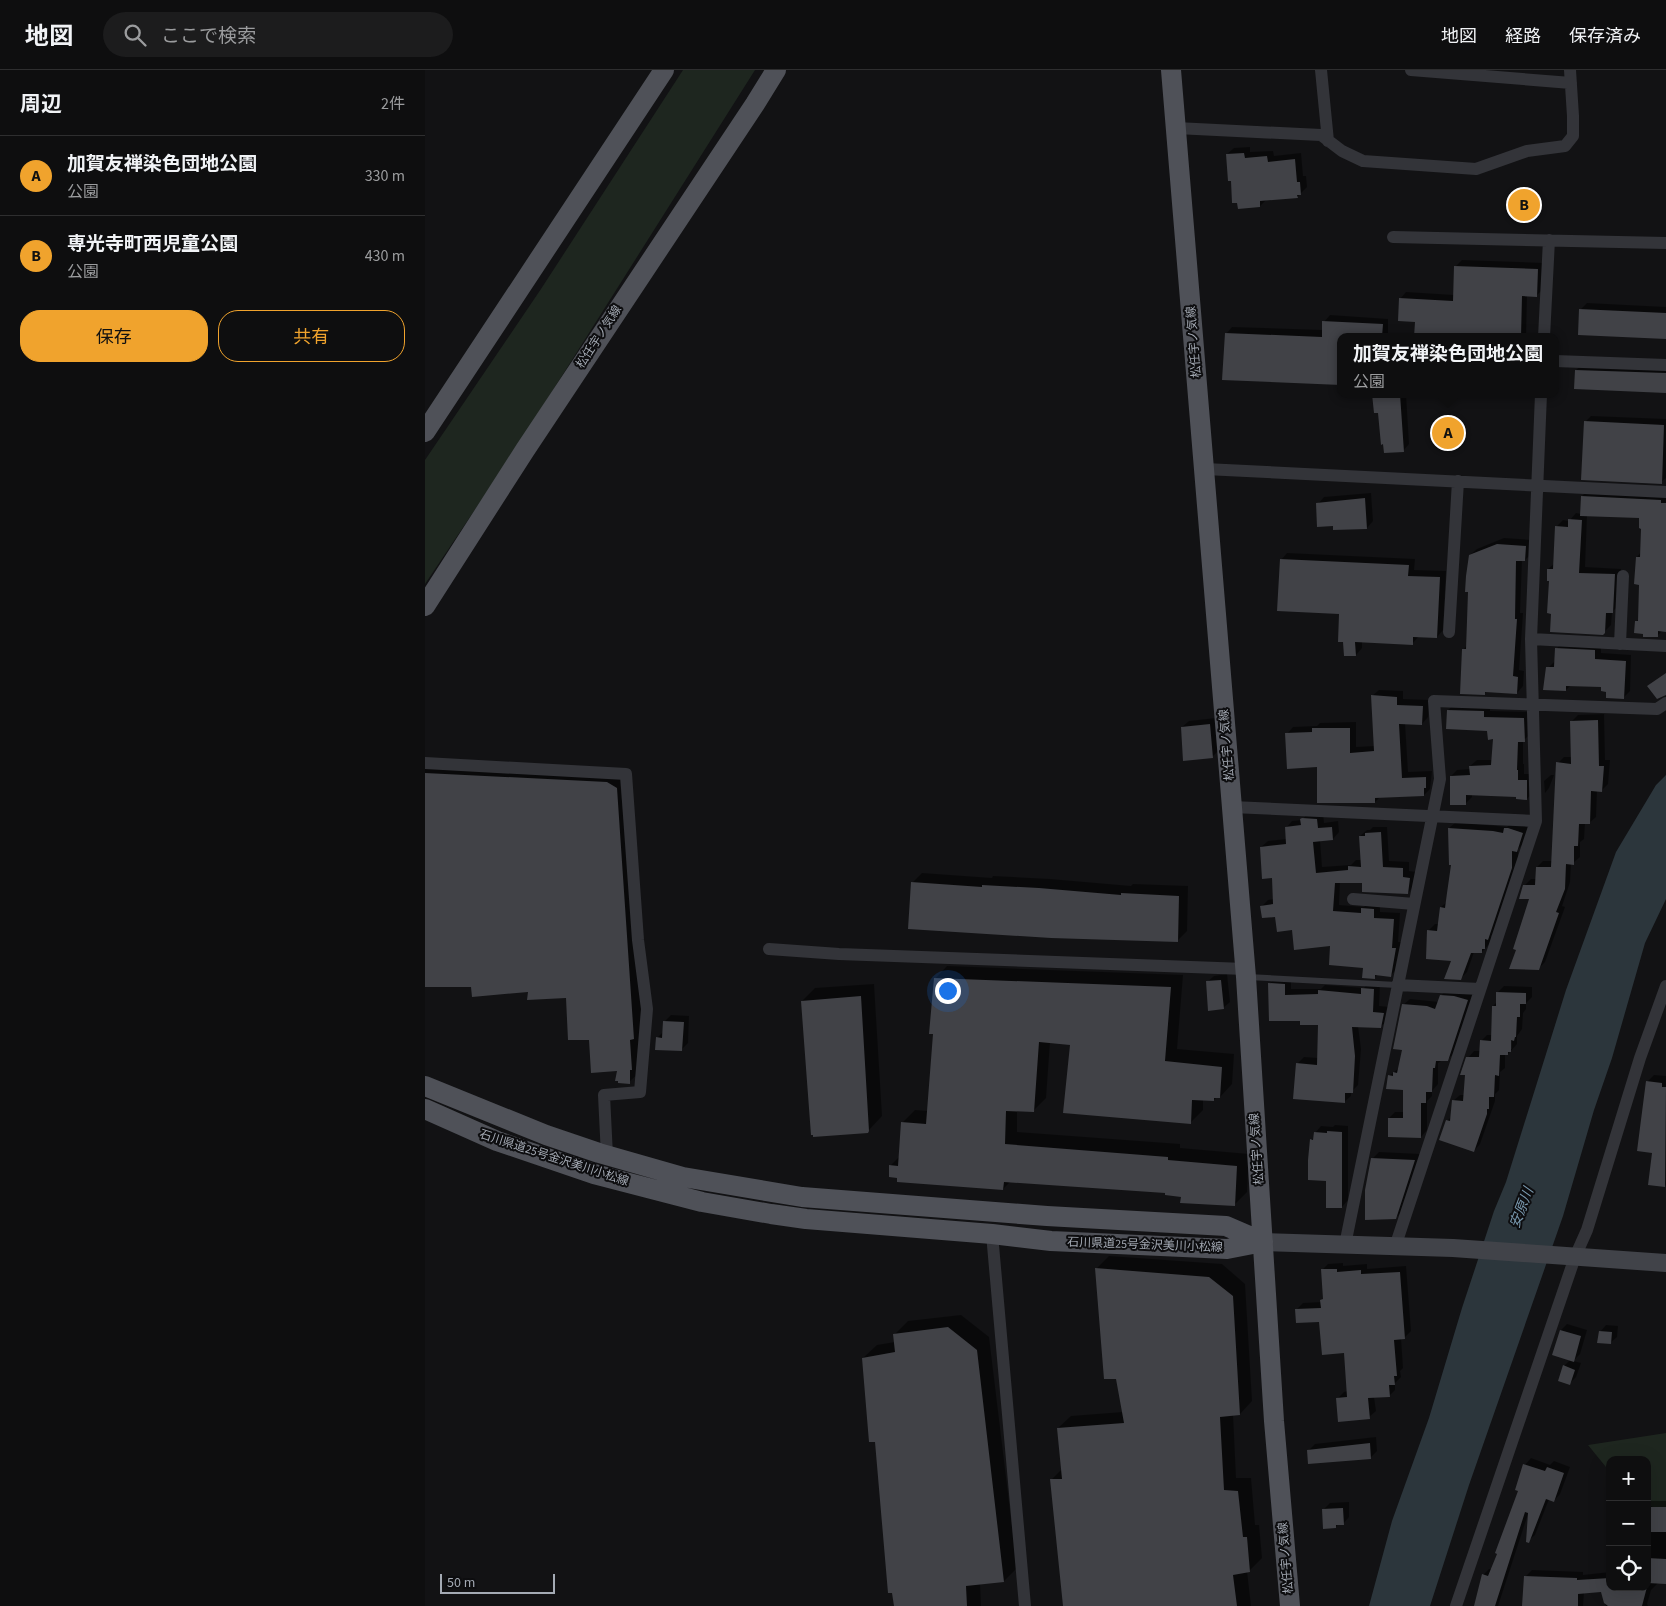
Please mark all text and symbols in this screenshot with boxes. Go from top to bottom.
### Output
search box [103,12,453,57]
text: 地図 [25,19,73,54]
icon: search [121,21,149,49]
text: ここで検索 [161,23,256,50]
text: 地図 [1441,24,1477,49]
text: 経路 [1505,24,1541,49]
text: 保存済み [1569,24,1641,49]
text: 周辺 [20,89,62,119]
text: 2件 [381,93,405,115]
text: 加賀友禅染色団地公園 [67,151,257,178]
text: A [31,165,41,187]
text: 330 m [365,165,405,187]
text: 公園 [67,181,99,203]
pin: B [1508,186,1540,224]
text: 専光寺町西児童公園 [67,231,238,258]
text: B [31,245,41,267]
text: 430 m [365,245,405,267]
text: 公園 [67,261,99,283]
street label: 松任宇ノ気線 [572,302,626,372]
street label: 松任宇ノ気線 [1182,305,1206,379]
button: 保存 [20,310,208,362]
button: 共有 [218,310,405,362]
popup [1337,333,1559,398]
text: 加賀友禅染色団地公園 [1353,341,1543,368]
text: 公園 [1353,371,1385,393]
pin: A [1432,414,1464,452]
street label: 松任宇ノ気線 [1215,708,1239,782]
your location [935,978,961,1004]
street label: 松任宇ノ気線 [1246,1112,1268,1186]
street label: 石川県道25号金沢美川小松線 [477,1126,631,1190]
water label: 安原川 [1505,1183,1540,1231]
street label: 石川県道25号金沢美川小松線 [1067,1234,1223,1256]
map controls [1606,1456,1651,1591]
button: + [1606,1456,1651,1501]
button: − [1606,1501,1651,1546]
street label: 松任宇ノ気線 [1274,1521,1298,1595]
button: locate [1606,1546,1651,1591]
scale bar [440,1571,555,1594]
text: 50 m [447,1573,475,1593]

